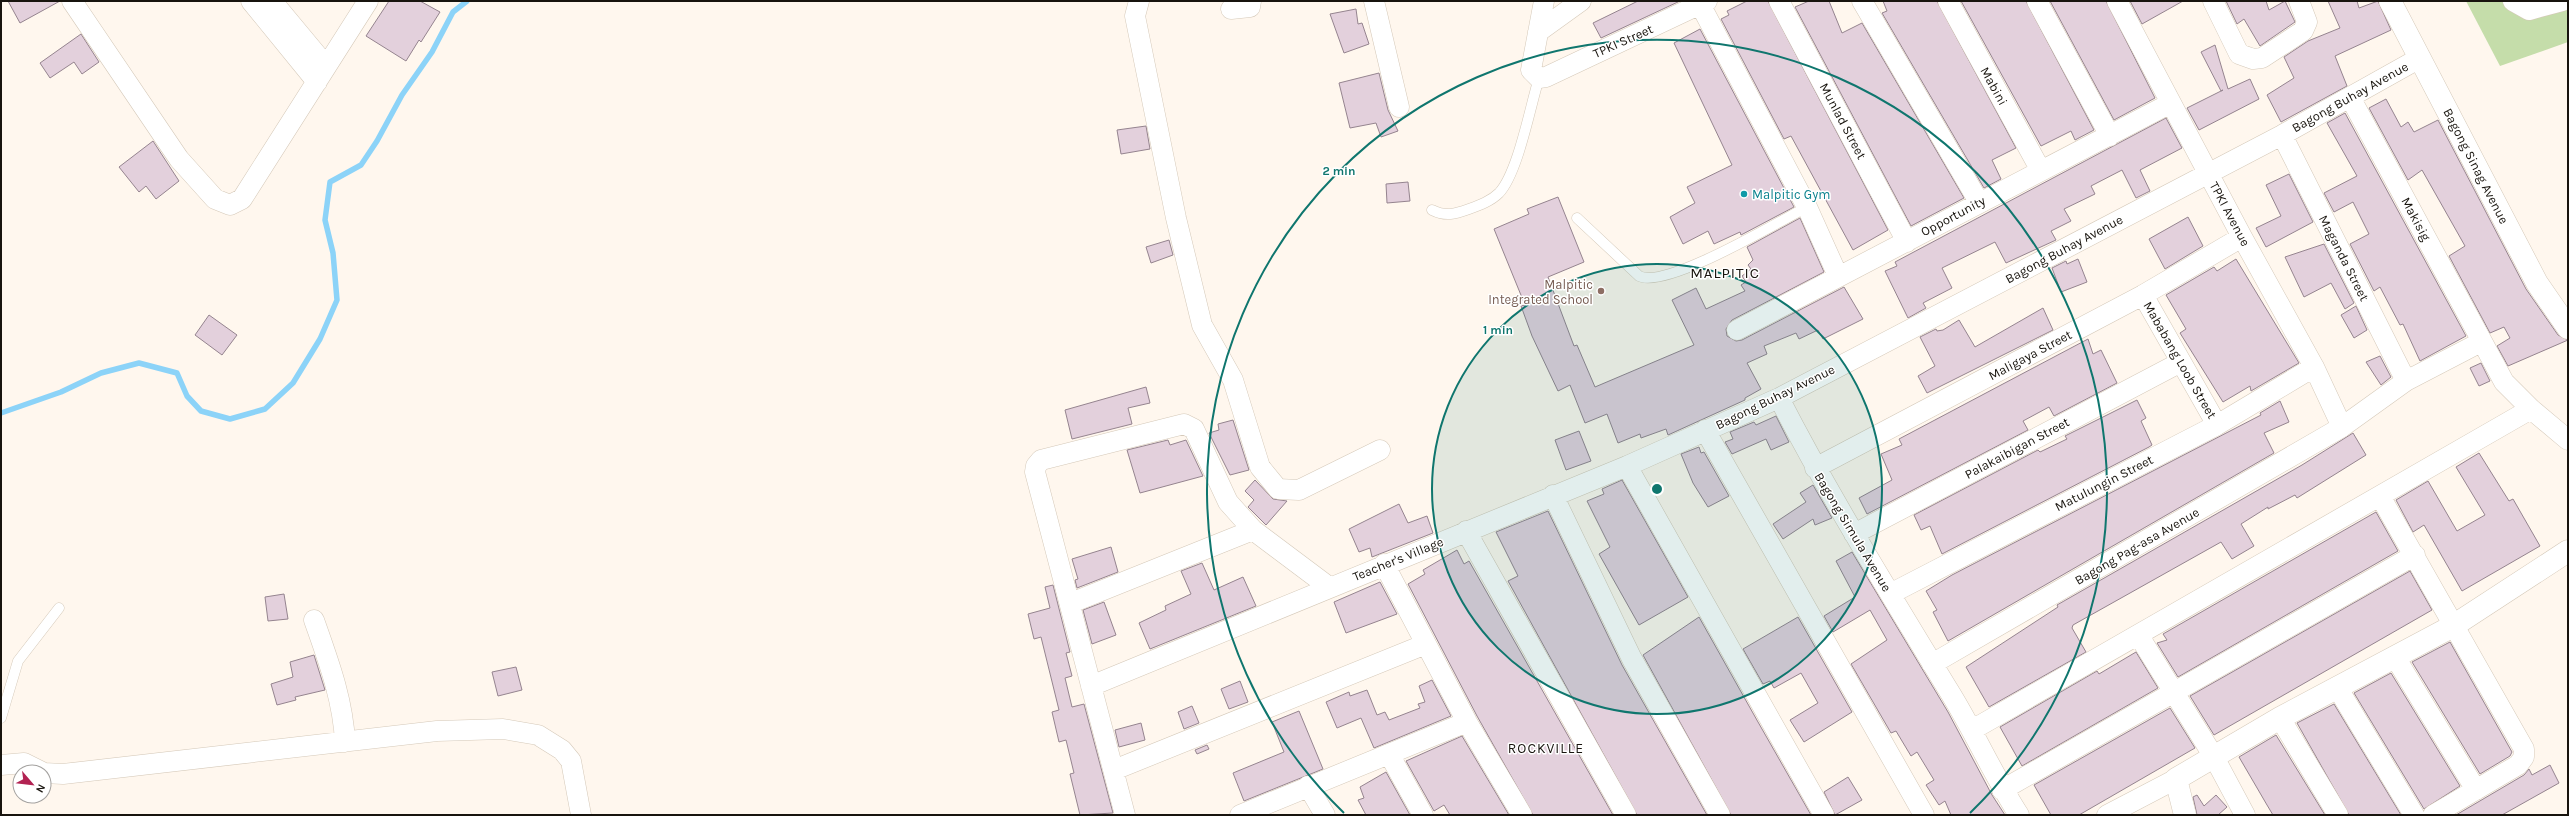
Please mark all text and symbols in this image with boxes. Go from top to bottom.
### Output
street label: TPKI Street [1591,21,1655,61]
street label: Bagong Buhay Avenue [2289,59,2411,135]
street label: Mabini [1977,64,2011,108]
street label: Munlad Street [1817,80,1869,162]
street label: Bagong Sinag Avenue [2440,106,2512,227]
text: 2 min [1322,164,1356,178]
street label: TPKI Avenue [2207,179,2253,249]
place label: Malpitic Gym [1752,187,1830,202]
marker: Malpitic Gym [1739,189,1749,199]
street label: Opportunity [1918,193,1988,239]
street label: Makisig [2398,195,2434,244]
street label: Bagong Buhay Avenue [2003,212,2126,286]
street label: Maganda Street [2316,213,2372,303]
district label: MALPITIC [1690,264,1760,282]
place label: Malpitic Integrated School [1488,277,1593,307]
marker: Malpitic Integrated School [1596,286,1606,296]
street label: Mababang Loob Street [2140,299,2220,421]
text: 1 min [1483,323,1513,337]
street label: Maligaya Street [1986,327,2074,383]
street label: Bagong Buhay Avenue [1713,361,1837,432]
street label: Palakaibigan Street [1962,414,2072,482]
street label: Matulungin Street [2052,452,2156,514]
street label: Bagong Simula Avenue [1811,470,1895,595]
centre of rings [1650,482,1664,496]
street label: Bagong Pag-asa Avenue [2072,504,2202,588]
street label: Teacher's Village [1350,534,1446,584]
district label: ROCKVILLE [1508,740,1584,757]
north arrow [12,764,52,804]
text: N [33,782,48,795]

